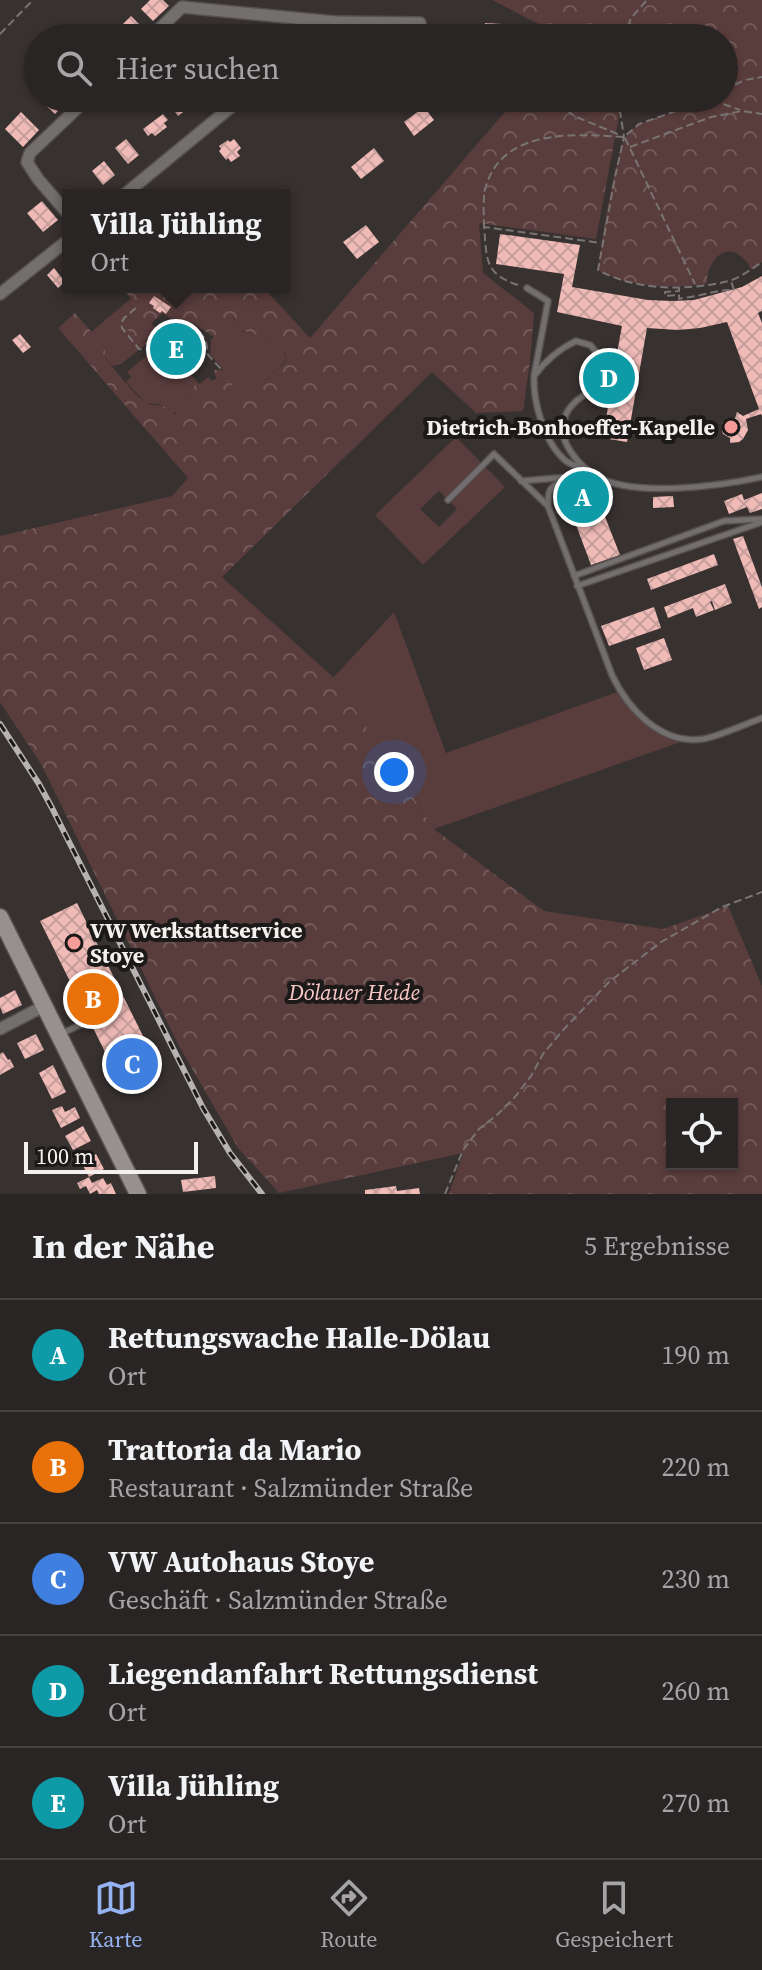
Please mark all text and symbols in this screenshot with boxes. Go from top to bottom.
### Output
search box [24,24,738,112]
icon: search [52,46,96,90]
text: Hier suchen [116,48,280,89]
popup [62,189,290,293]
text: Villa Jühling [90,203,262,244]
text: Ort [90,244,129,280]
pin: E [150,319,202,379]
pin: D [583,348,635,408]
place label: Dietrich-Bonhoeffer-Kapelle [426,412,715,442]
marker: Dietrich-Bonhoeffer-Kapelle [722,418,740,436]
pin: A [557,467,609,527]
your location [374,752,414,792]
place label: VW Werkstattservice Stoye [90,915,303,970]
marker: VW Werkstattservice Stoye [65,934,83,952]
pin: B [67,969,119,1029]
park label: Dölauer Heide [287,977,420,1007]
pin: C [106,1034,158,1094]
map controls [666,1098,738,1170]
button: locate [666,1098,738,1170]
scale bar [24,1138,198,1174]
text: 100 m [36,1141,94,1171]
text: In der Nähe [32,1223,215,1269]
text: 5 Ergebnisse [584,1228,730,1264]
text: Rettungswache Halle-Dölau [108,1317,490,1358]
text: A [49,1337,67,1373]
text: 190 m [662,1337,730,1373]
text: Ort [108,1358,146,1394]
text: Trattoria da Mario [108,1429,361,1470]
text: B [50,1449,66,1485]
text: 220 m [662,1449,730,1485]
text: Restaurant · Salzmünder Straße [108,1470,473,1506]
text: VW Autohaus Stoye [108,1541,374,1582]
text: C [50,1561,66,1597]
text: 230 m [662,1561,730,1597]
text: Geschäft · Salzmünder Straße [108,1582,448,1618]
text: Liegendanfahrt Rettungsdienst [108,1653,538,1694]
text: D [49,1673,67,1709]
text: 260 m [662,1673,730,1709]
text: Ort [108,1694,146,1730]
text: Villa Jühling [108,1765,279,1806]
text: E [50,1785,66,1821]
text: 270 m [662,1785,730,1821]
text: Ort [108,1806,146,1842]
tab: Karte [89,1876,143,1954]
tab: Route [320,1876,377,1954]
tab: Gespeichert [555,1876,673,1954]

